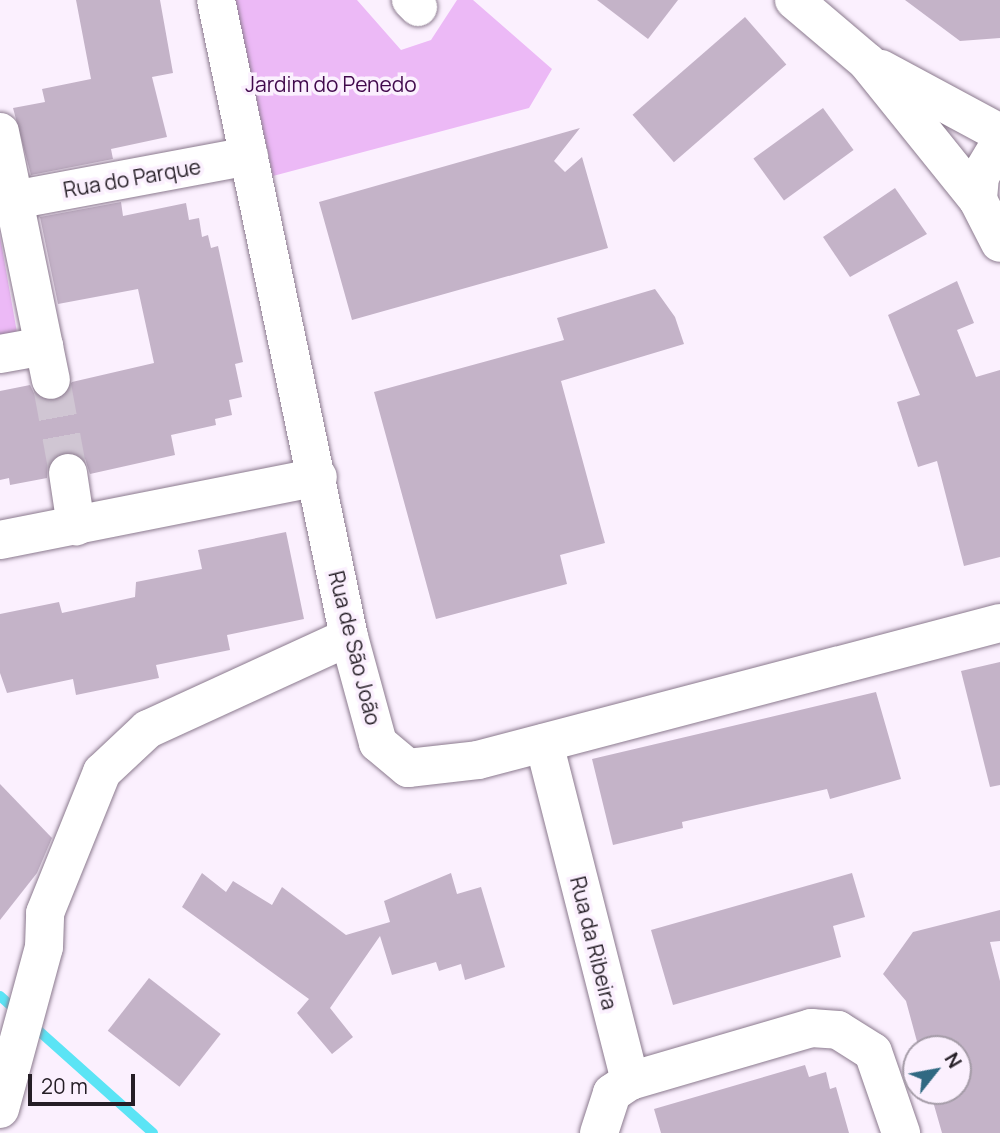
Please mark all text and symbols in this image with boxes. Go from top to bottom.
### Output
park label: Jardim do Penedo [245,71,417,97]
street label: Rua do Parque [61,153,203,203]
street label: Rua de São João [324,568,386,728]
street label: Rua da Ribeira [565,874,623,1012]
north arrow [902,1035,972,1105]
text: N [939,1048,968,1073]
scale bar [32,1060,138,1104]
text: 20 m [41,1072,88,1100]

